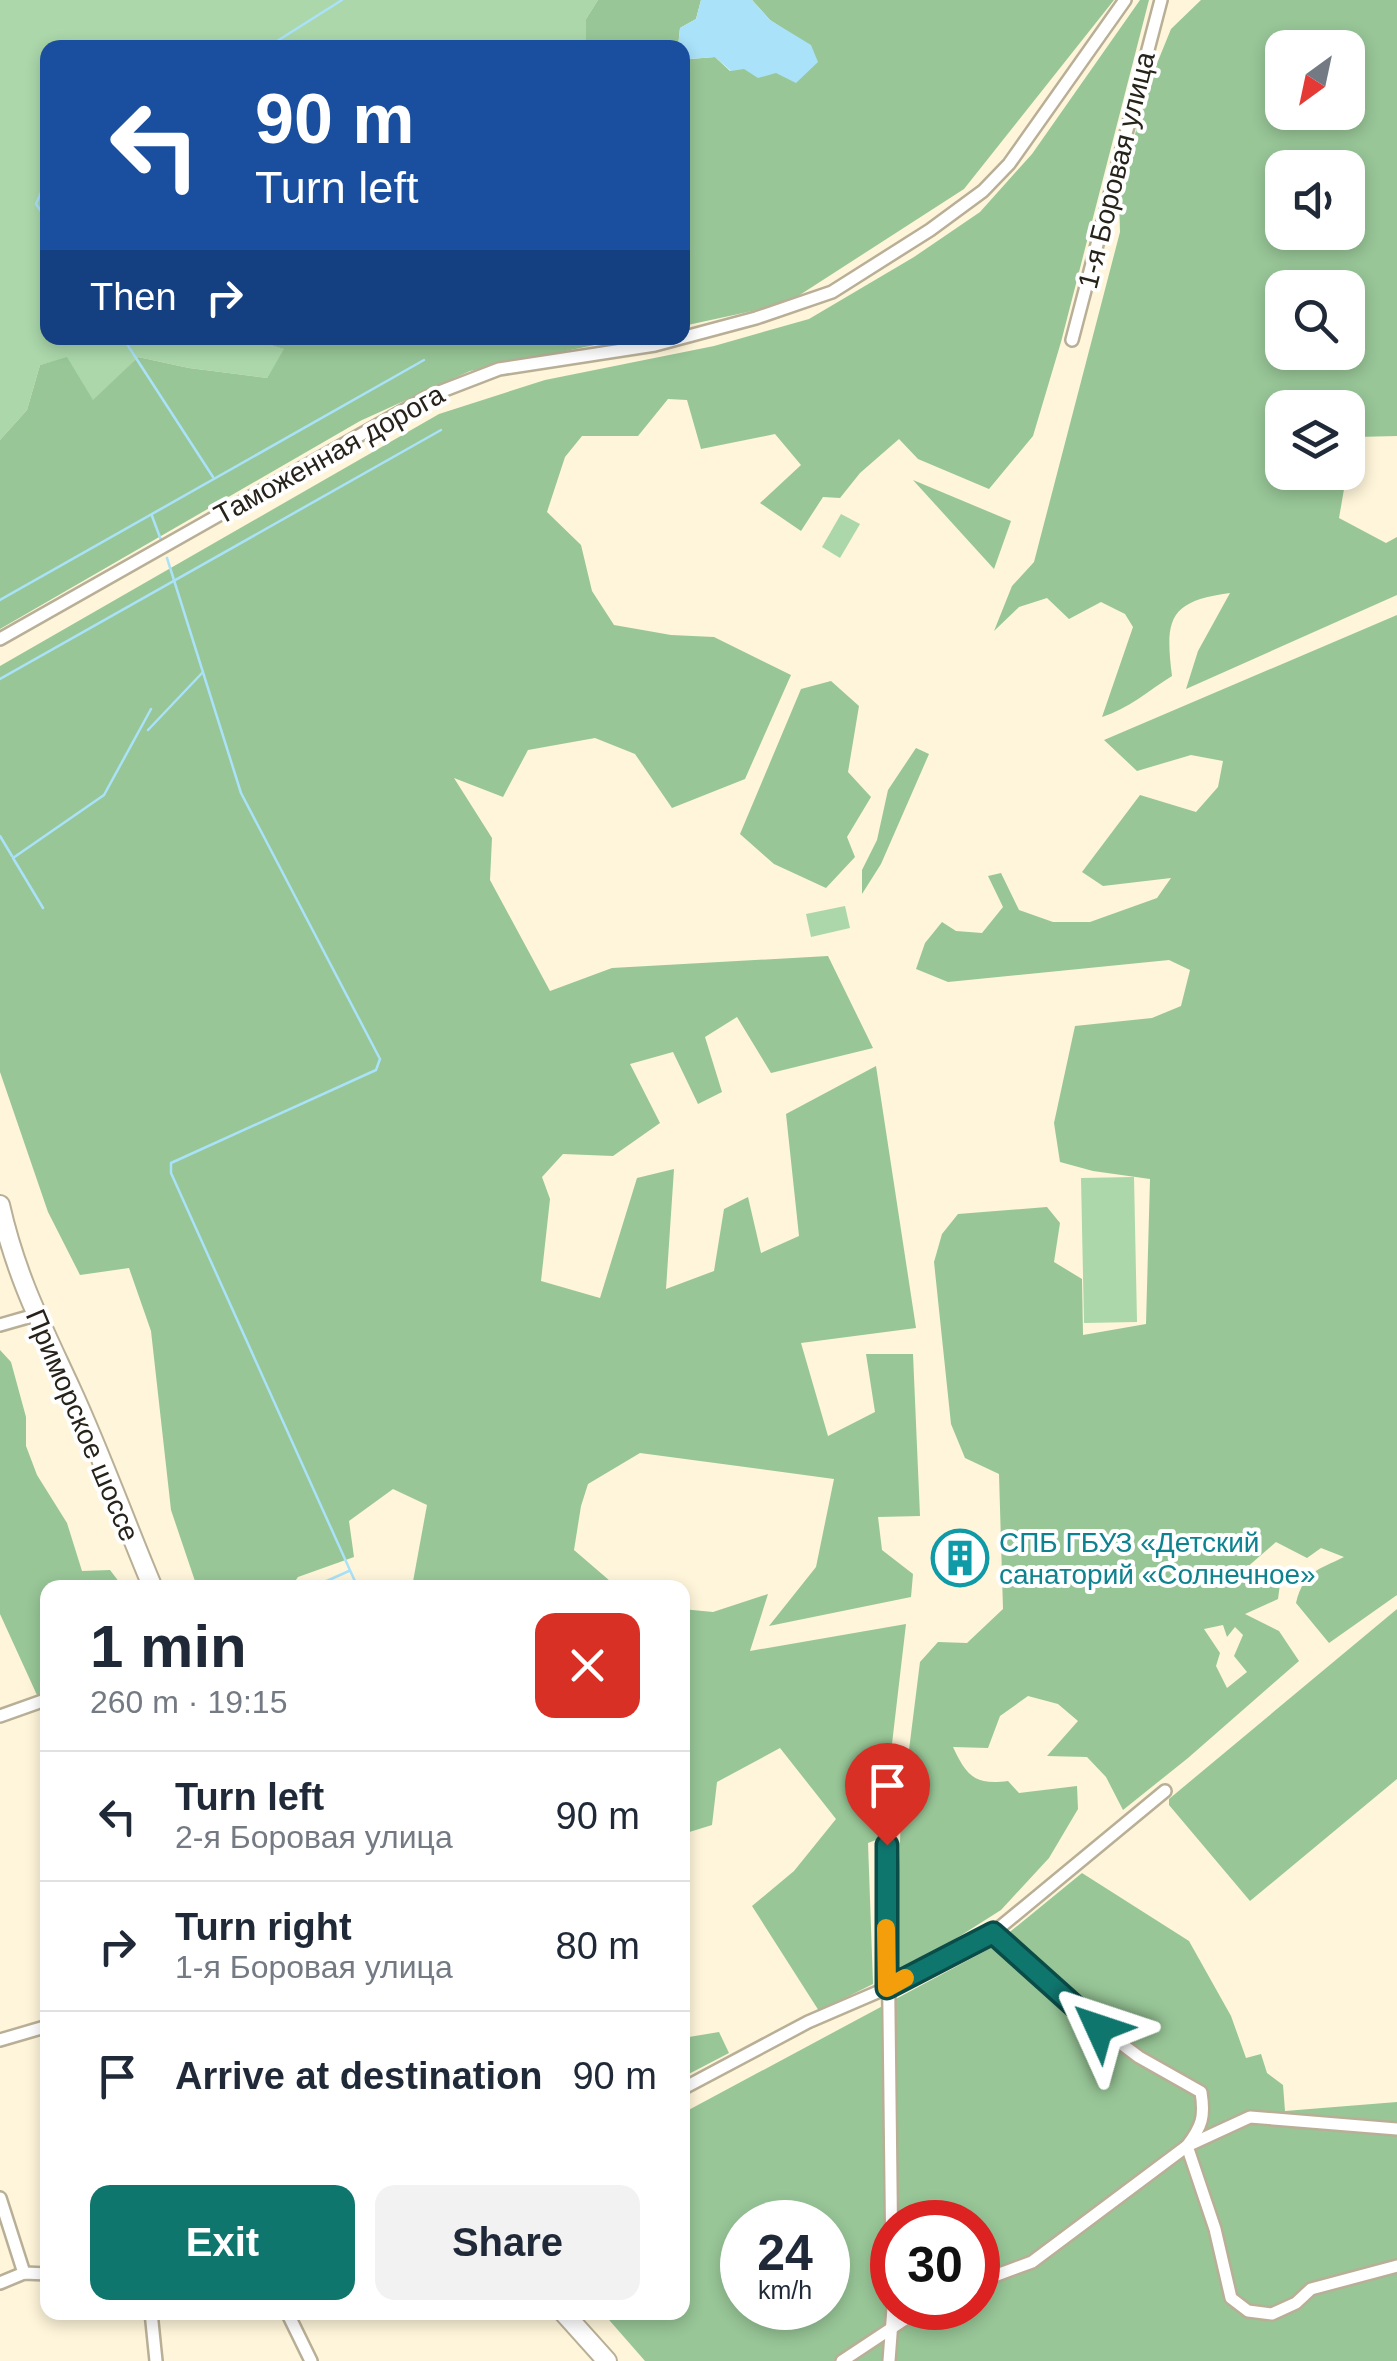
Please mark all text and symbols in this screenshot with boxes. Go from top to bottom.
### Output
north arrow [1265,30,1365,130]
map controls [1265,30,1365,490]
street label: 1-я Боровая улица [1072,48,1161,292]
icon: left [90,80,220,210]
text: 90 m [255,80,415,158]
button: sound [1265,150,1365,250]
text: Turn left [255,162,418,213]
icon: right [197,270,252,325]
button: search [1265,270,1365,370]
text: Then [90,276,177,318]
street label: Таможенная дорога [209,378,450,531]
button: layers [1265,390,1365,490]
street label: Приморское шоссе [20,1305,145,1546]
place label: СПБ ГБУЗ «Детский санаторий «Солнечное» [999,1527,1316,1590]
building icon: СПБ ГБУЗ «Детский санаторий «Солнечное» [930,1528,990,1588]
text: 1 min [90,1613,247,1680]
button: close [535,1613,640,1718]
text: 260 m · 19:15 [90,1684,287,1720]
pin [845,1743,930,1846]
icon: arrive [860,1758,915,1813]
text: Turn left [175,1776,324,1818]
icon: left [90,1789,145,1844]
text: 90 m [556,1795,640,1837]
text: 2-я Боровая улица [175,1819,453,1855]
text: Turn right [175,1906,352,1948]
icon: right [90,1919,145,1974]
text: 80 m [556,1925,640,1967]
text: 1-я Боровая улица [175,1949,453,1985]
position arrow [1047,1976,1151,2080]
icon: arrive [90,2049,145,2104]
text: Arrive at destination [175,2055,542,2097]
text: 90 m [572,2055,657,2097]
button: Exit [90,2185,355,2300]
button: Share [375,2185,640,2300]
speed limit sign: 30 [870,2200,1000,2330]
text: 24 [757,2225,813,2281]
text: km/h [758,2276,812,2304]

